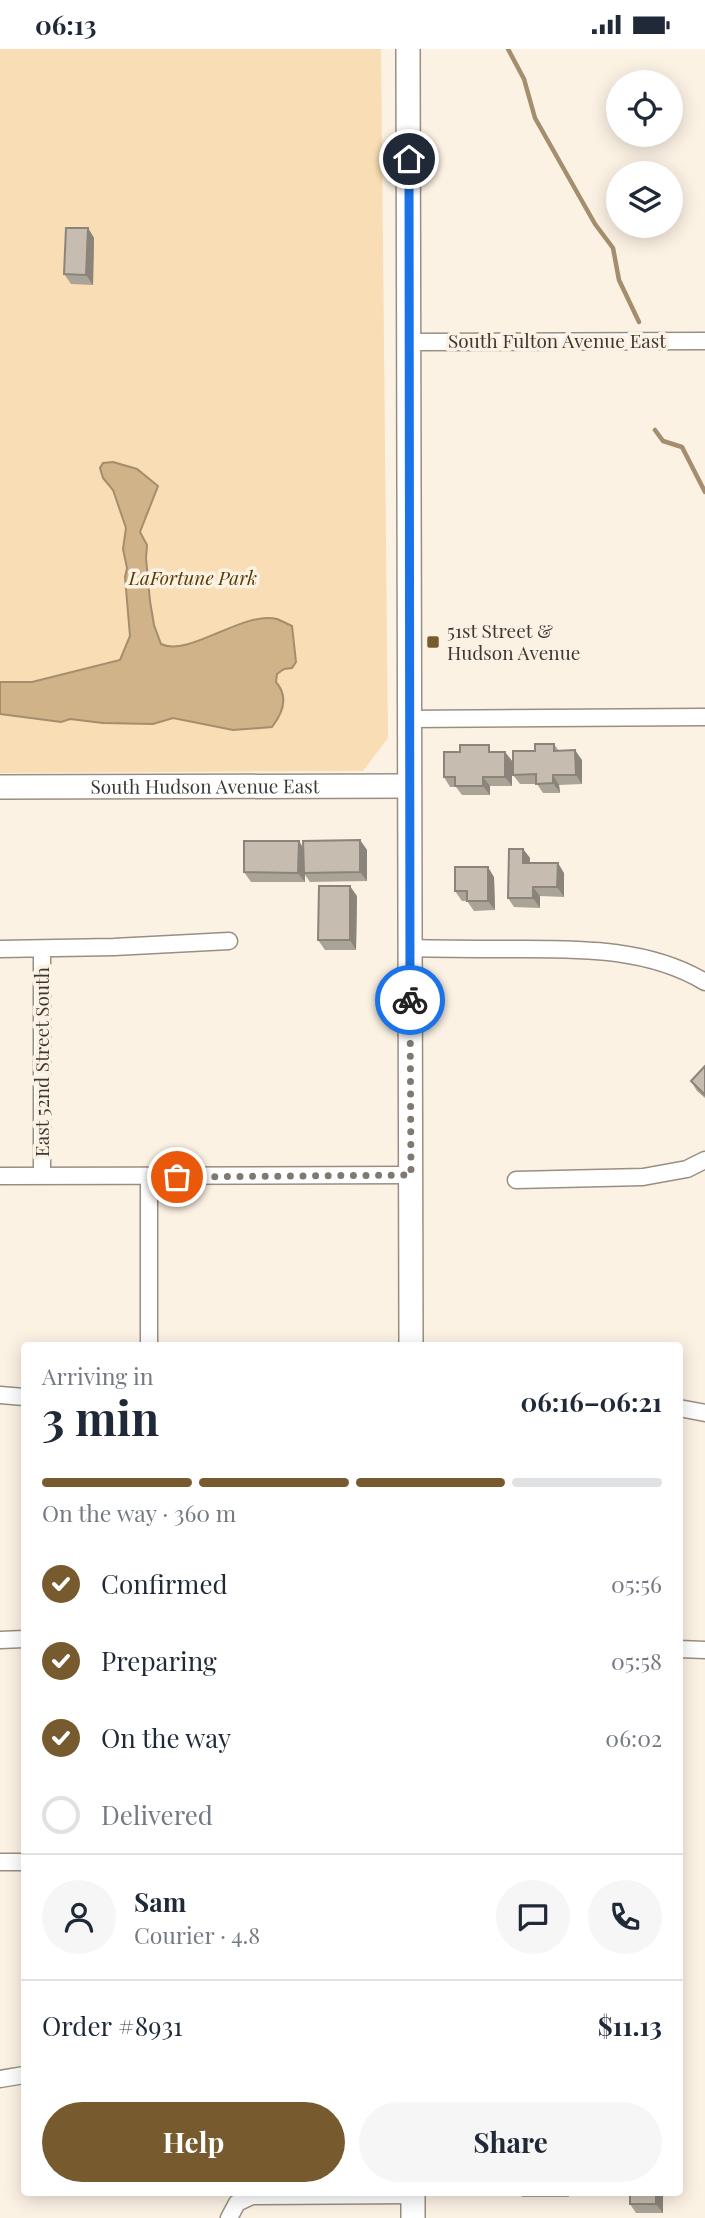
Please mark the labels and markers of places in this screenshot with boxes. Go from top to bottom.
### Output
pin [379,129,439,189]
place label: 51st Street & Hudson Avenue [447,617,580,665]
marker: 51st Street & Hudson Avenue [425,634,441,650]
pin [147,1147,207,1207]

